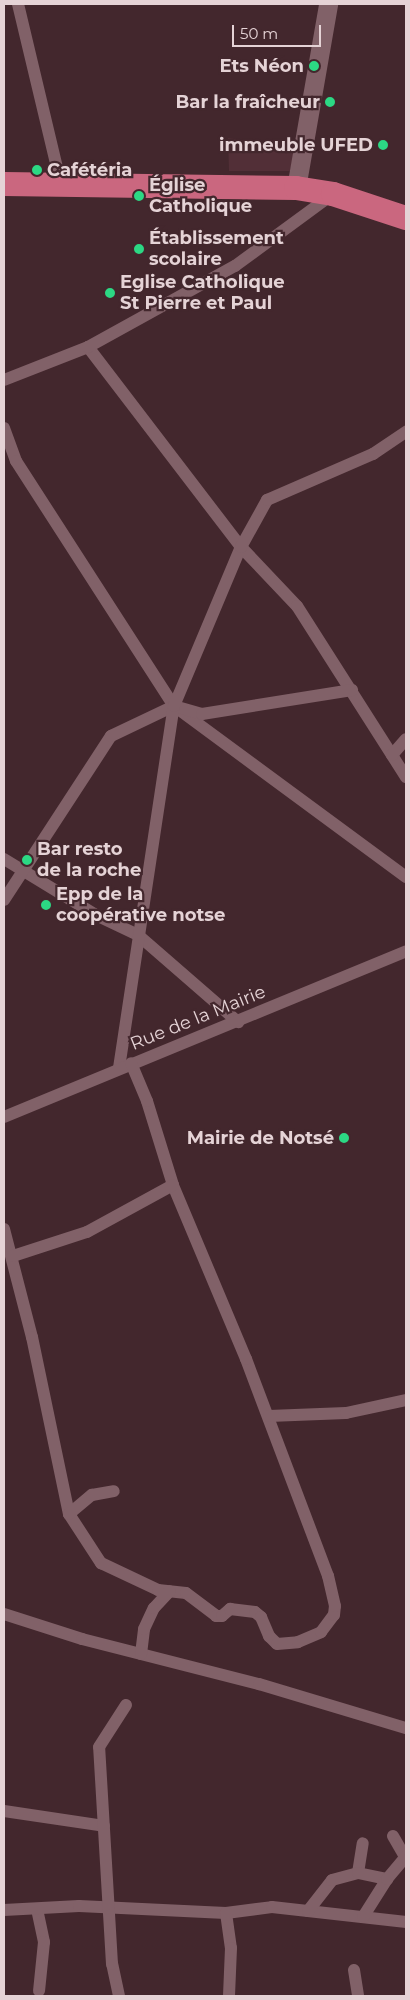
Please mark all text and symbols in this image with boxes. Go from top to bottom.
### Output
scale bar [235,15,324,47]
text: 50 m [240,24,278,43]
place label: Ets Néon [219,55,304,77]
marker: Ets Néon [308,60,320,72]
place label: Bar la fraîcheur [176,91,320,113]
marker: Bar la fraîcheur [324,96,336,108]
place label: immeuble UFED [219,134,373,156]
marker: immeuble UFED [377,139,389,151]
place label: Cafétéria [47,159,132,181]
marker: Cafétéria [31,164,43,176]
place label: Église Catholique [149,175,252,218]
marker: Église Catholique [133,190,145,202]
place label: Établissement scolaire [149,228,284,270]
marker: Établissement scolaire [133,243,145,255]
place label: Eglise Catholique St Pierre et Paul [120,272,285,314]
marker: Eglise Catholique St Pierre et Paul [104,287,116,299]
place label: Bar resto de la roche [37,839,141,882]
marker: Bar resto de la roche [21,854,33,866]
place label: Epp de la coopérative notse [56,884,225,926]
marker: Epp de la coopérative notse [40,899,52,911]
street label: Rue de la Mairie [127,981,269,1055]
place label: Mairie de Notsé [187,1127,334,1149]
marker: Mairie de Notsé [338,1132,350,1144]

